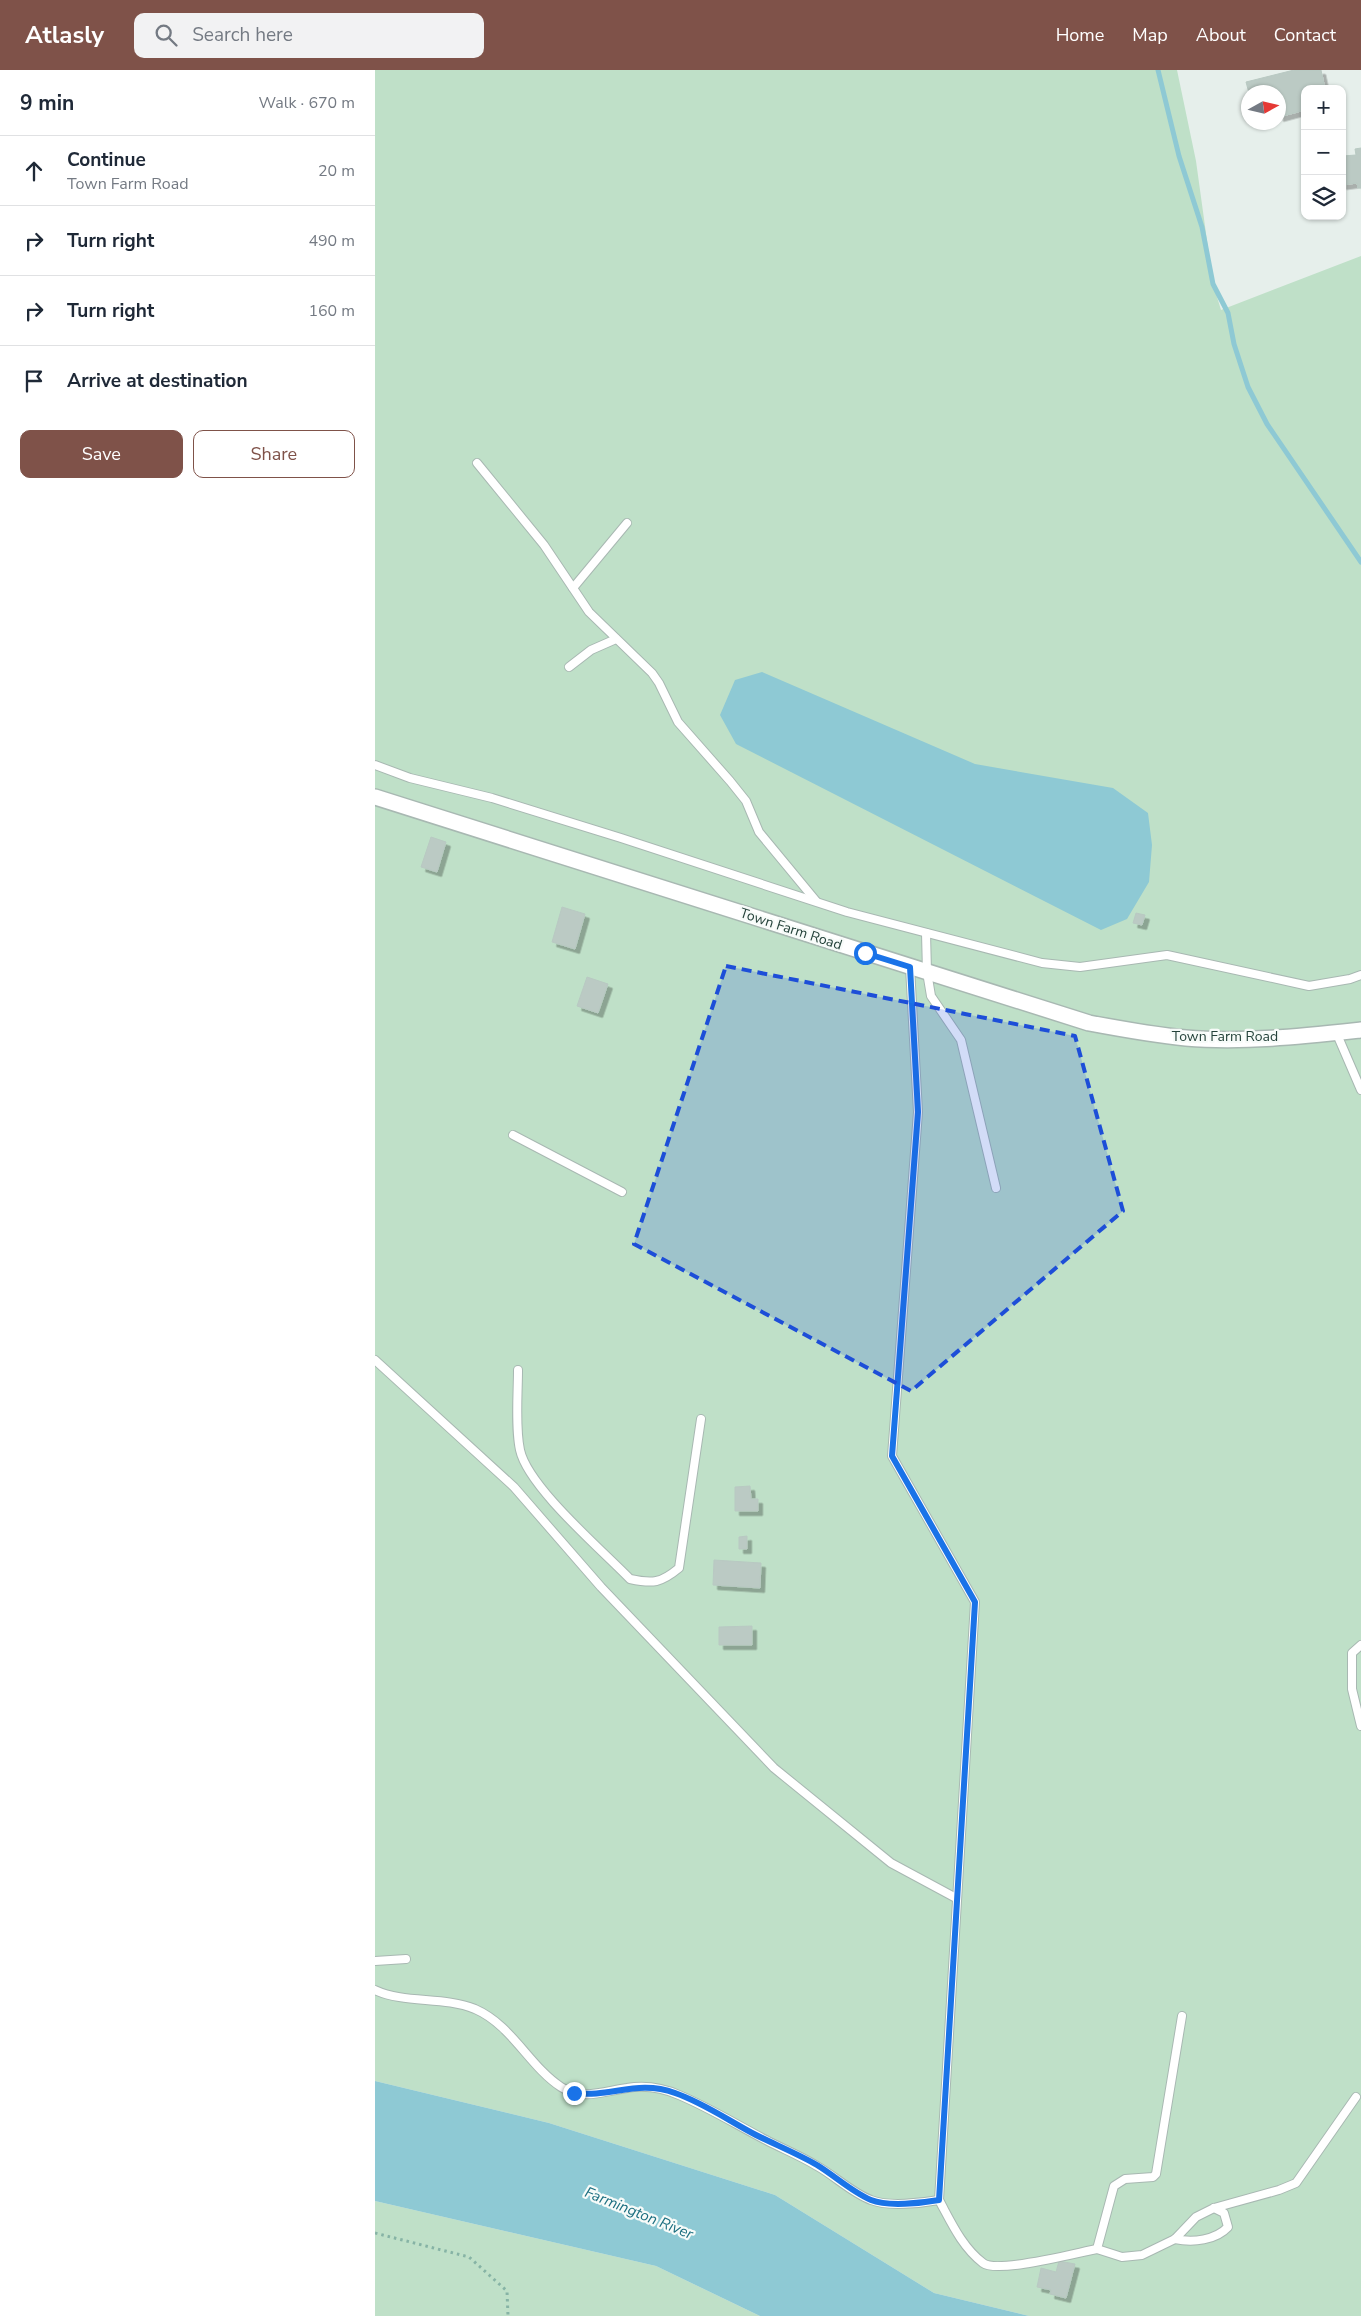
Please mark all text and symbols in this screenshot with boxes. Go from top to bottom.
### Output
search box [134,13,484,58]
text: Atlasly [25,19,104,51]
icon: search [152,21,180,49]
text: Search here [192,22,293,48]
text: Home [1056,23,1104,47]
text: Map [1132,23,1168,47]
text: About [1196,23,1246,47]
text: Contact [1274,23,1336,47]
north arrow [1241,85,1286,130]
map controls [1301,85,1346,220]
button: + [1301,85,1346,130]
text: 9 min [20,89,74,117]
text: Walk · 670 m [259,92,355,114]
button: − [1301,130,1346,175]
text: Continue [67,147,146,173]
icon: ahead [20,157,48,185]
text: 20 m [318,160,355,182]
text: Town Farm Road [67,173,189,195]
button: layers [1301,175,1346,220]
icon: right [20,227,48,255]
text: Turn right [67,228,154,254]
text: 490 m [308,230,355,252]
icon: right [20,297,48,325]
text: Turn right [67,298,154,324]
text: 160 m [308,300,355,322]
icon: arrive [20,367,48,395]
text: Arrive at destination [67,368,248,394]
button: Save [20,430,183,478]
button: Share [193,430,355,478]
street label: Town Farm Road [737,904,845,954]
route start [854,942,877,965]
street label: Town Farm Road [1172,1027,1278,1046]
route end [563,2082,586,2105]
water label: Farmington River [582,2182,697,2244]

